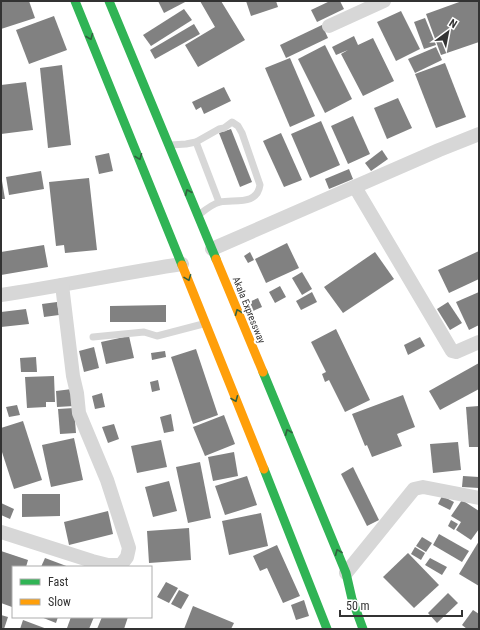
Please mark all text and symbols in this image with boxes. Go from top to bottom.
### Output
north arrow [428,12,468,52]
text: N [447,17,460,31]
one-way arrow [85,32,93,40]
one-way arrow [134,153,142,161]
one-way arrow [185,189,193,196]
one-way arrow [183,274,191,281]
street label: Akala Expressway [231,275,267,345]
one-way arrow [235,309,243,317]
one-way arrow [231,395,239,402]
one-way arrow [285,429,293,437]
one-way arrow [334,549,342,556]
legend [12,566,152,618]
text: Fast [48,575,69,589]
scale bar [340,592,462,618]
text: Slow [48,595,71,609]
text: 50 m [346,599,370,613]

